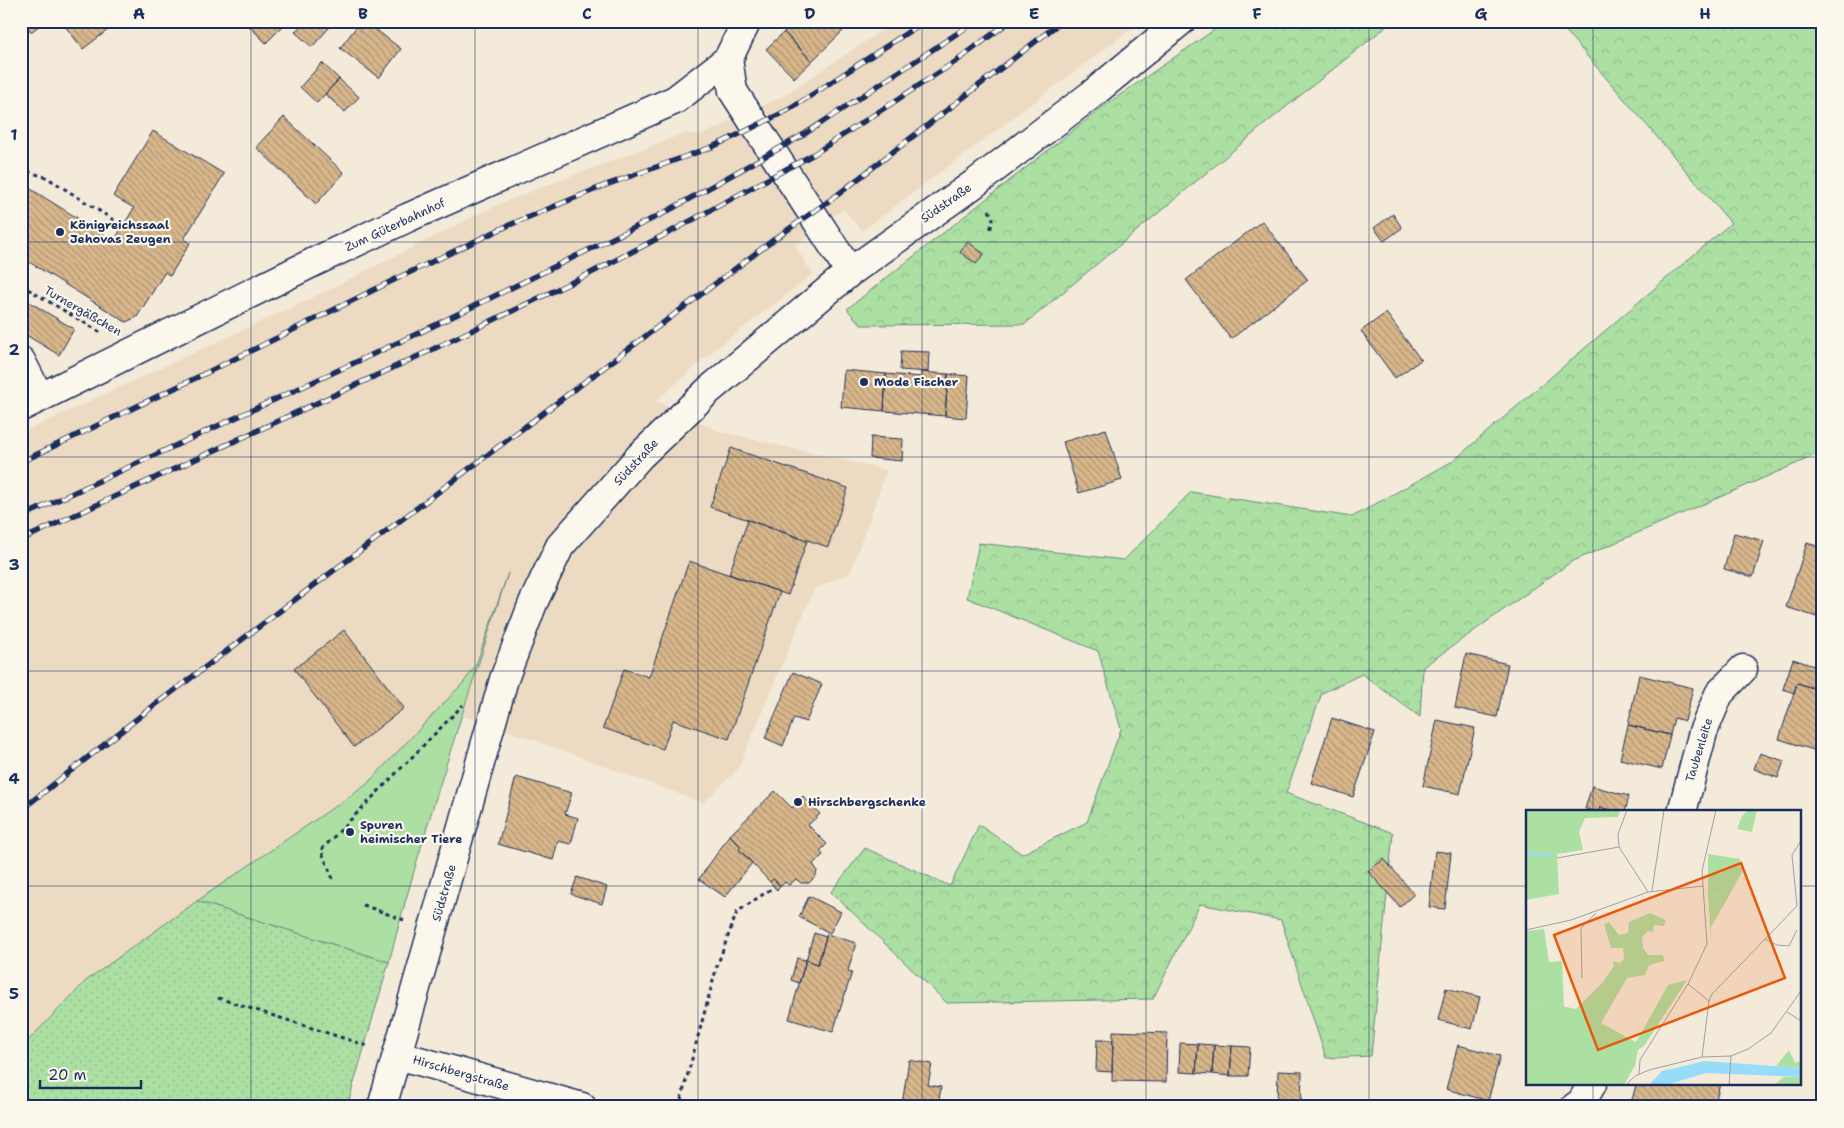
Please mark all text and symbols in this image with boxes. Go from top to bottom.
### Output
text: A [133,3,145,24]
text: B [358,3,368,24]
text: C [582,3,592,24]
text: D [804,3,816,24]
text: E [1029,3,1039,24]
text: F [1252,3,1262,24]
text: G [1475,3,1488,24]
text: H [1699,3,1711,24]
text: 1 [10,124,18,145]
street label: Südstraße [917,179,975,226]
street label: Zum Güterbahnhof [342,194,448,255]
place label: Königreichssaal Jehovas Zeugen [70,217,171,247]
marker: Königreichssaal Jehovas Zeugen [54,226,66,238]
street label: Turnergäßchen [41,282,125,340]
text: 2 [8,339,20,360]
place label: Mode Fischer [874,374,959,390]
marker: Mode Fischer [858,376,870,388]
street label: Südstraße [610,435,662,489]
text: 3 [8,554,20,575]
street label: Taubenleite [1682,716,1716,784]
text: 4 [8,768,20,789]
place label: Hirschbergschenke [808,794,926,810]
marker: Hirschbergschenke [792,796,804,808]
inset map [1526,810,1802,1086]
place label: Spuren heimischer Tiere [360,817,462,847]
marker: Spuren heimischer Tiere [344,826,356,838]
street label: Südstraße [428,862,460,923]
text: 5 [9,983,19,1004]
street label: Hirschbergstraße [411,1052,511,1094]
scale bar [40,1058,141,1090]
text: 20 m [48,1065,87,1085]

